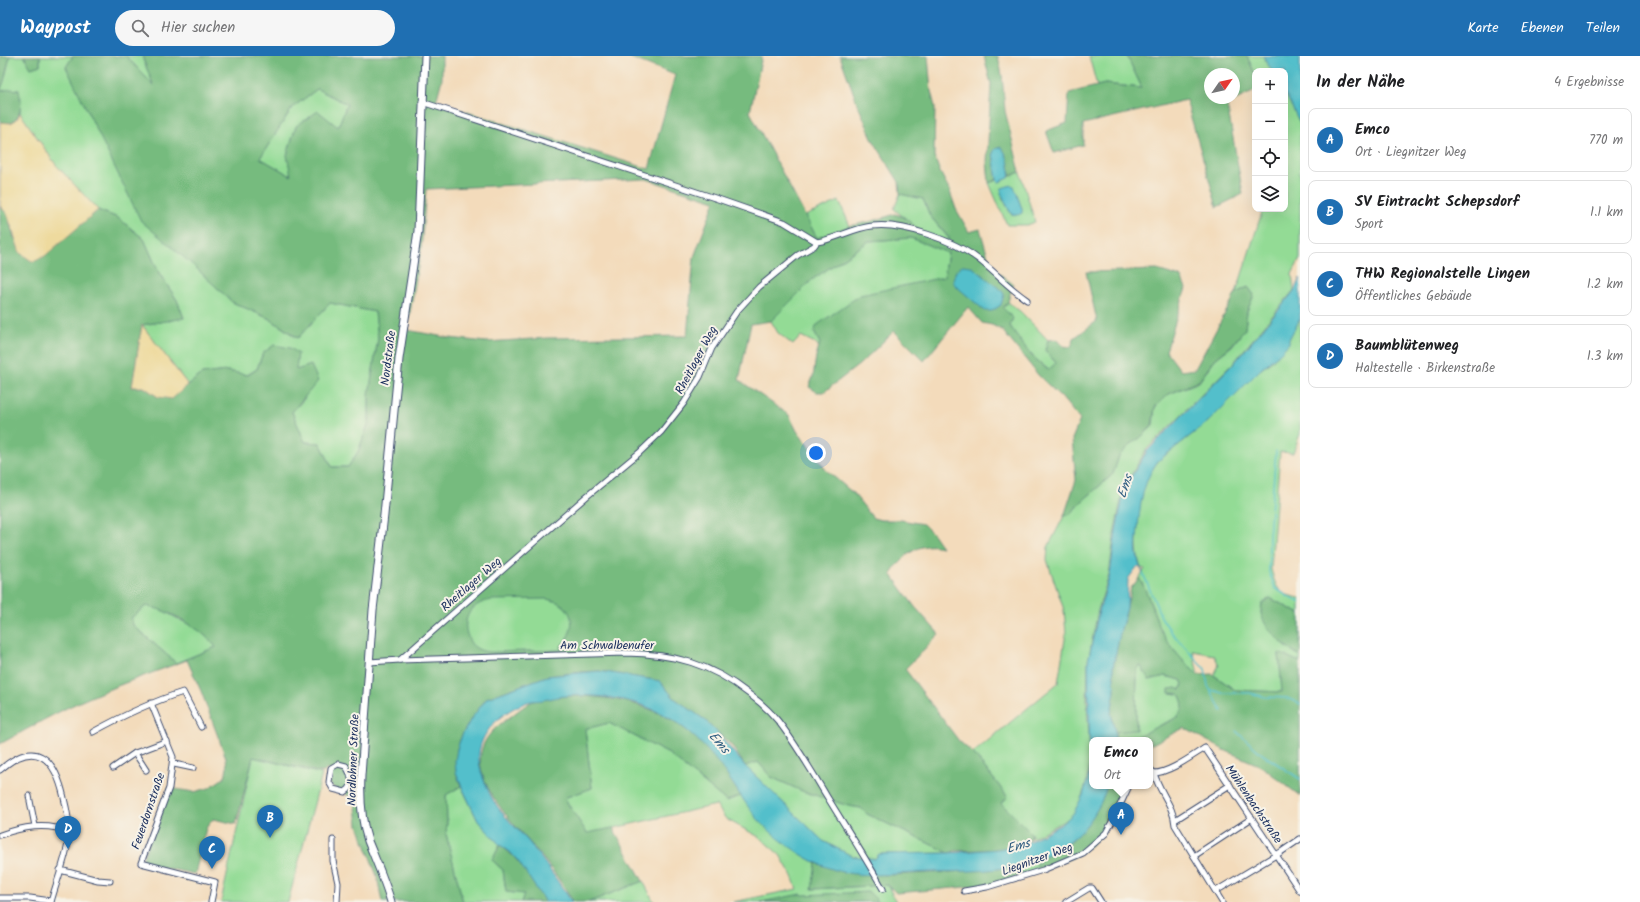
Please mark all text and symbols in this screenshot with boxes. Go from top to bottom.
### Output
search box [115,10,395,46]
text: Waypost [20,13,91,43]
text: Hier suchen [161,16,235,40]
icon: search [129,17,151,39]
text: Karte [1467,17,1499,39]
text: Ebenen [1521,17,1564,39]
text: Teilen [1586,17,1620,39]
north arrow [1204,68,1240,104]
map controls [1252,68,1288,212]
button: + [1252,68,1288,104]
text: In der Nähe [1316,69,1405,96]
text: 4 Ergebnisse [1554,72,1624,93]
button: − [1252,104,1288,140]
text: Emco [1355,118,1390,142]
text: A [1326,130,1334,151]
text: 770 m [1589,130,1623,151]
button: locate [1252,140,1288,176]
text: Ort · Liegnitzer Weg [1355,142,1466,163]
button: layers [1252,176,1288,212]
text: SV Eintracht Schepsdorf [1355,190,1519,214]
text: B [1326,202,1334,223]
text: 1.1 km [1590,202,1623,223]
text: Sport [1355,214,1383,235]
text: THW Regionalstelle Lingen [1355,262,1530,286]
text: C [1326,274,1334,295]
text: 1.2 km [1587,274,1623,295]
text: Öffentliches Gebäude [1355,286,1472,307]
street label: Rheitlager Weg [670,322,723,398]
street label: Nordstraße [376,329,401,387]
text: Baumblütenweg [1355,334,1459,358]
text: D [1326,346,1334,367]
text: 1.3 km [1587,346,1623,367]
text: Haltestelle · Birkenstraße [1355,358,1495,379]
your location [806,443,826,463]
water label: Ems [1112,471,1140,501]
street label: Rheitlager Weg [437,552,506,616]
street label: Am Schwalbenufer [560,636,655,655]
street label: Nordlohner Straße [342,713,365,806]
water label: Ems [703,727,735,760]
popup [1089,737,1153,789]
text: Emco [1104,741,1138,765]
street label: Mühlenbachstraße [1220,761,1287,848]
text: Ort [1104,765,1121,786]
street label: Feuerdornstraße [126,769,171,852]
pin: A [1108,802,1134,835]
pin: B [257,805,283,838]
pin: D [55,816,81,849]
water label: Ems [1004,833,1034,860]
pin: C [199,836,225,869]
street label: Liegnitzer Weg [999,838,1076,881]

